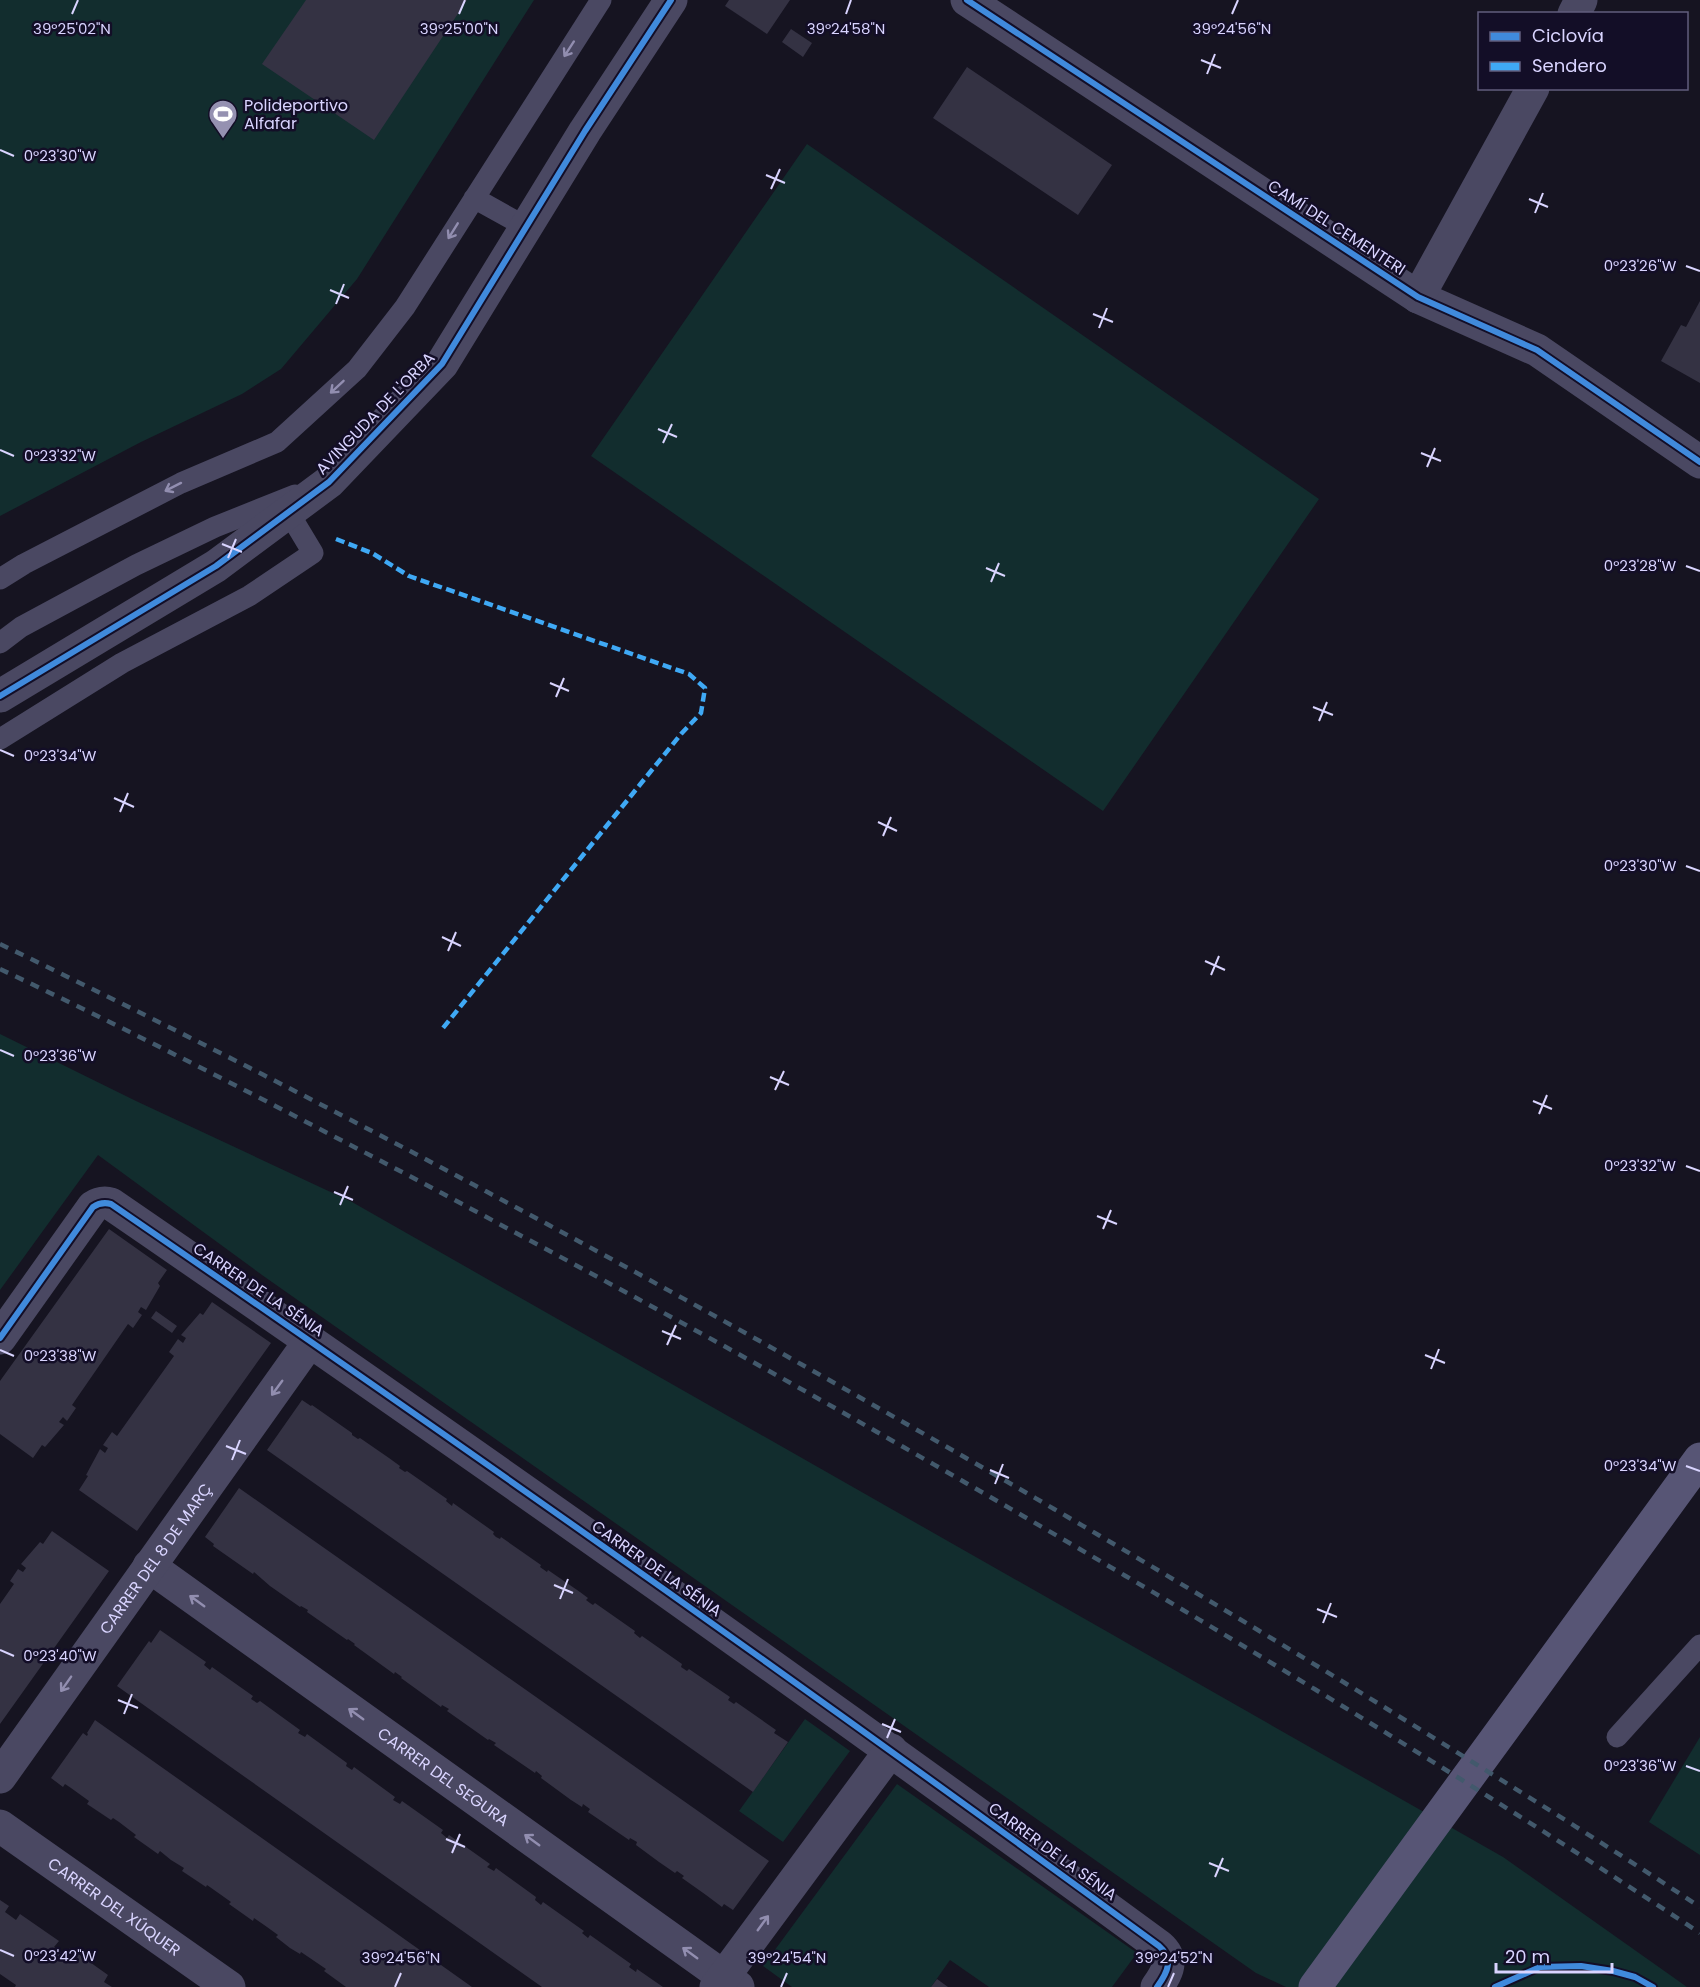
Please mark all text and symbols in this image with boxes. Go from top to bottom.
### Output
legend [1478,12,1688,90]
text: 39°25'02"N [33,18,111,39]
text: 39°25'00"N [420,18,498,39]
text: 39°24'58"N [807,18,885,39]
text: 39°24'56"N [1193,18,1271,39]
text: Ciclovía [1532,23,1604,48]
one-way arrow [563,40,575,57]
text: Sendero [1532,53,1607,78]
place label: Polideportivo Alfafar [244,94,348,135]
sports icon: Polideportivo Alfafar [207,98,239,140]
text: 0°23'30"W [24,145,97,166]
street label: CAMÍ DEL CEMENTERI [1263,174,1410,281]
one-way arrow [446,222,458,239]
text: 0°23'26"W [1604,255,1677,276]
street label: AVINGUDA DE L'ORBA [311,347,440,480]
one-way arrow [330,380,345,394]
text: 0°23'32"W [24,445,96,466]
one-way arrow [164,482,182,494]
text: 0°23'28"W [1604,555,1677,576]
text: 0°23'34"W [24,745,97,766]
text: 0°23'30"W [1604,855,1677,876]
text: 0°23'36"W [24,1045,97,1066]
text: 0°23'32"W [1604,1155,1676,1176]
street label: CARRER DE LA SÉNIA [188,1237,329,1342]
text: 0°23'38"W [24,1345,97,1366]
one-way arrow [270,1380,283,1396]
text: 0°23'34"W [1604,1455,1677,1476]
street label: CARRER DEL 8 DE MARÇ [94,1479,217,1639]
street label: CARRER DE LA SÉNIA [587,1515,727,1622]
one-way arrow [190,1594,206,1607]
text: 0°23'40"W [23,1645,97,1666]
one-way arrow [60,1676,72,1692]
one-way arrow [348,1708,365,1720]
street label: CARRER DEL SEGURA [373,1722,514,1832]
text: 0°23'36"W [1604,1755,1677,1776]
street label: CARRER DE LA SÉNIA [984,1797,1122,1906]
one-way arrow [524,1834,540,1846]
street label: CARRER DEL XÚQUER [43,1852,185,1962]
one-way arrow [757,1915,770,1931]
scale bar [1496,1936,1612,1974]
text: 20 m [1505,1944,1550,1969]
text: 0°23'42"W [24,1945,97,1966]
text: 39°24'56"N [362,1947,440,1968]
one-way arrow [683,1947,699,1959]
text: 39°24'54"N [748,1947,826,1968]
text: 39°24'52"N [1135,1947,1213,1968]

